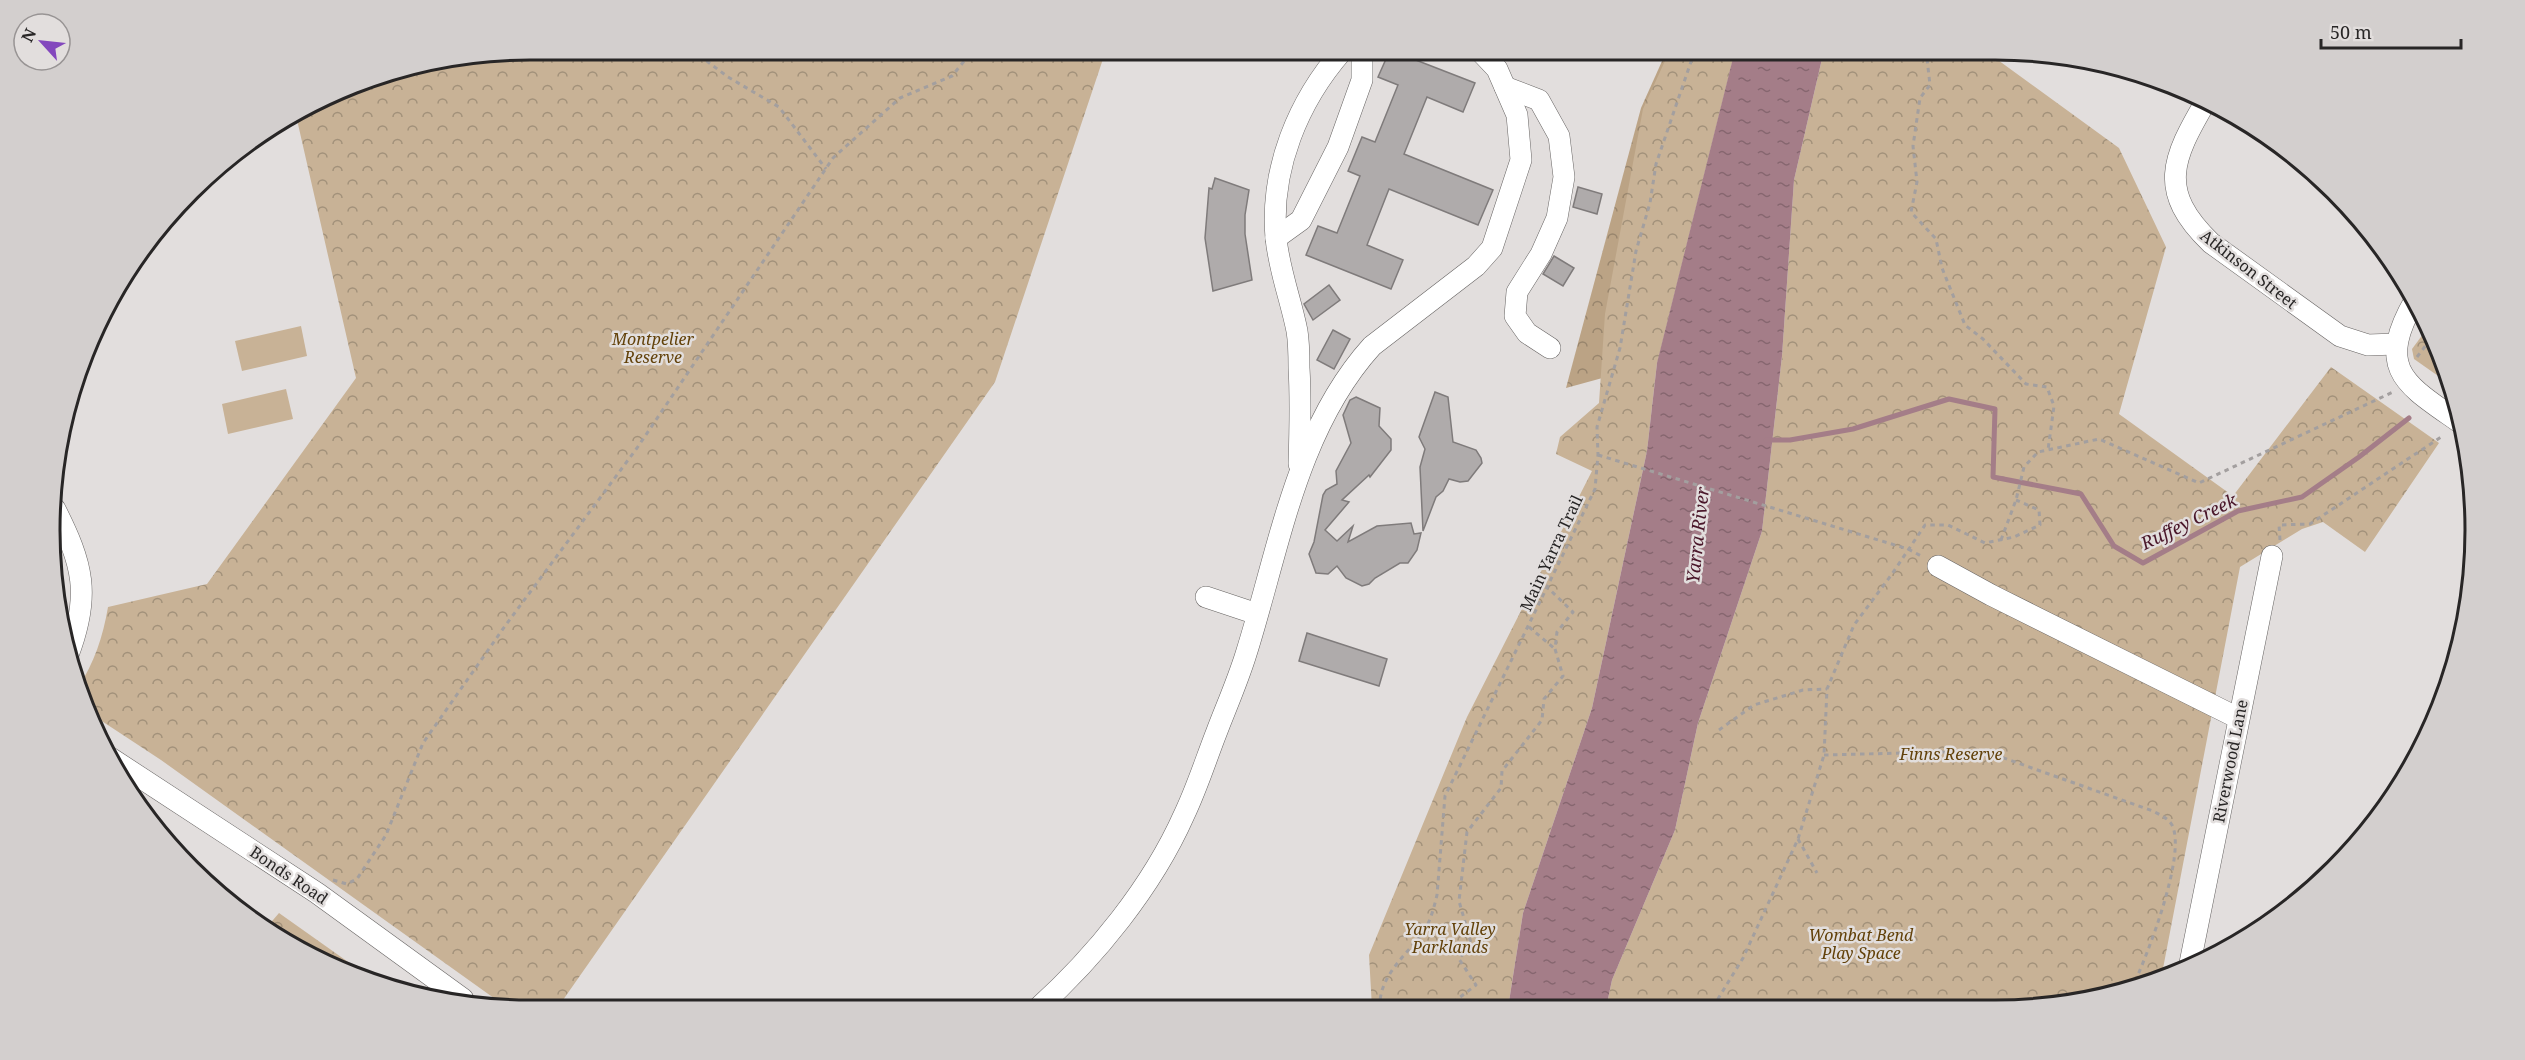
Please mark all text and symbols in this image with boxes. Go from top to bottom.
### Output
north arrow [12,12,72,72]
scale bar [2321,12,2460,50]
text: 50 m [2330,20,2372,44]
text: N [16,24,41,46]
street label: Atkinson Street [2196,224,2302,314]
park label: Montpelier Reserve [611,328,694,368]
water label: Yarra River [1680,485,1714,584]
water label: Ruffey Creek [2136,487,2241,555]
street label: Main Yarra Trail [1514,491,1588,615]
street label: Riverwood Lane [2207,698,2253,824]
park label: Finns Reserve [1899,743,2003,765]
street label: Bonds Road [246,841,333,909]
park label: Yarra Valley Parklands [1404,918,1496,958]
park label: Wombat Bend Play Space [1809,924,1914,964]

